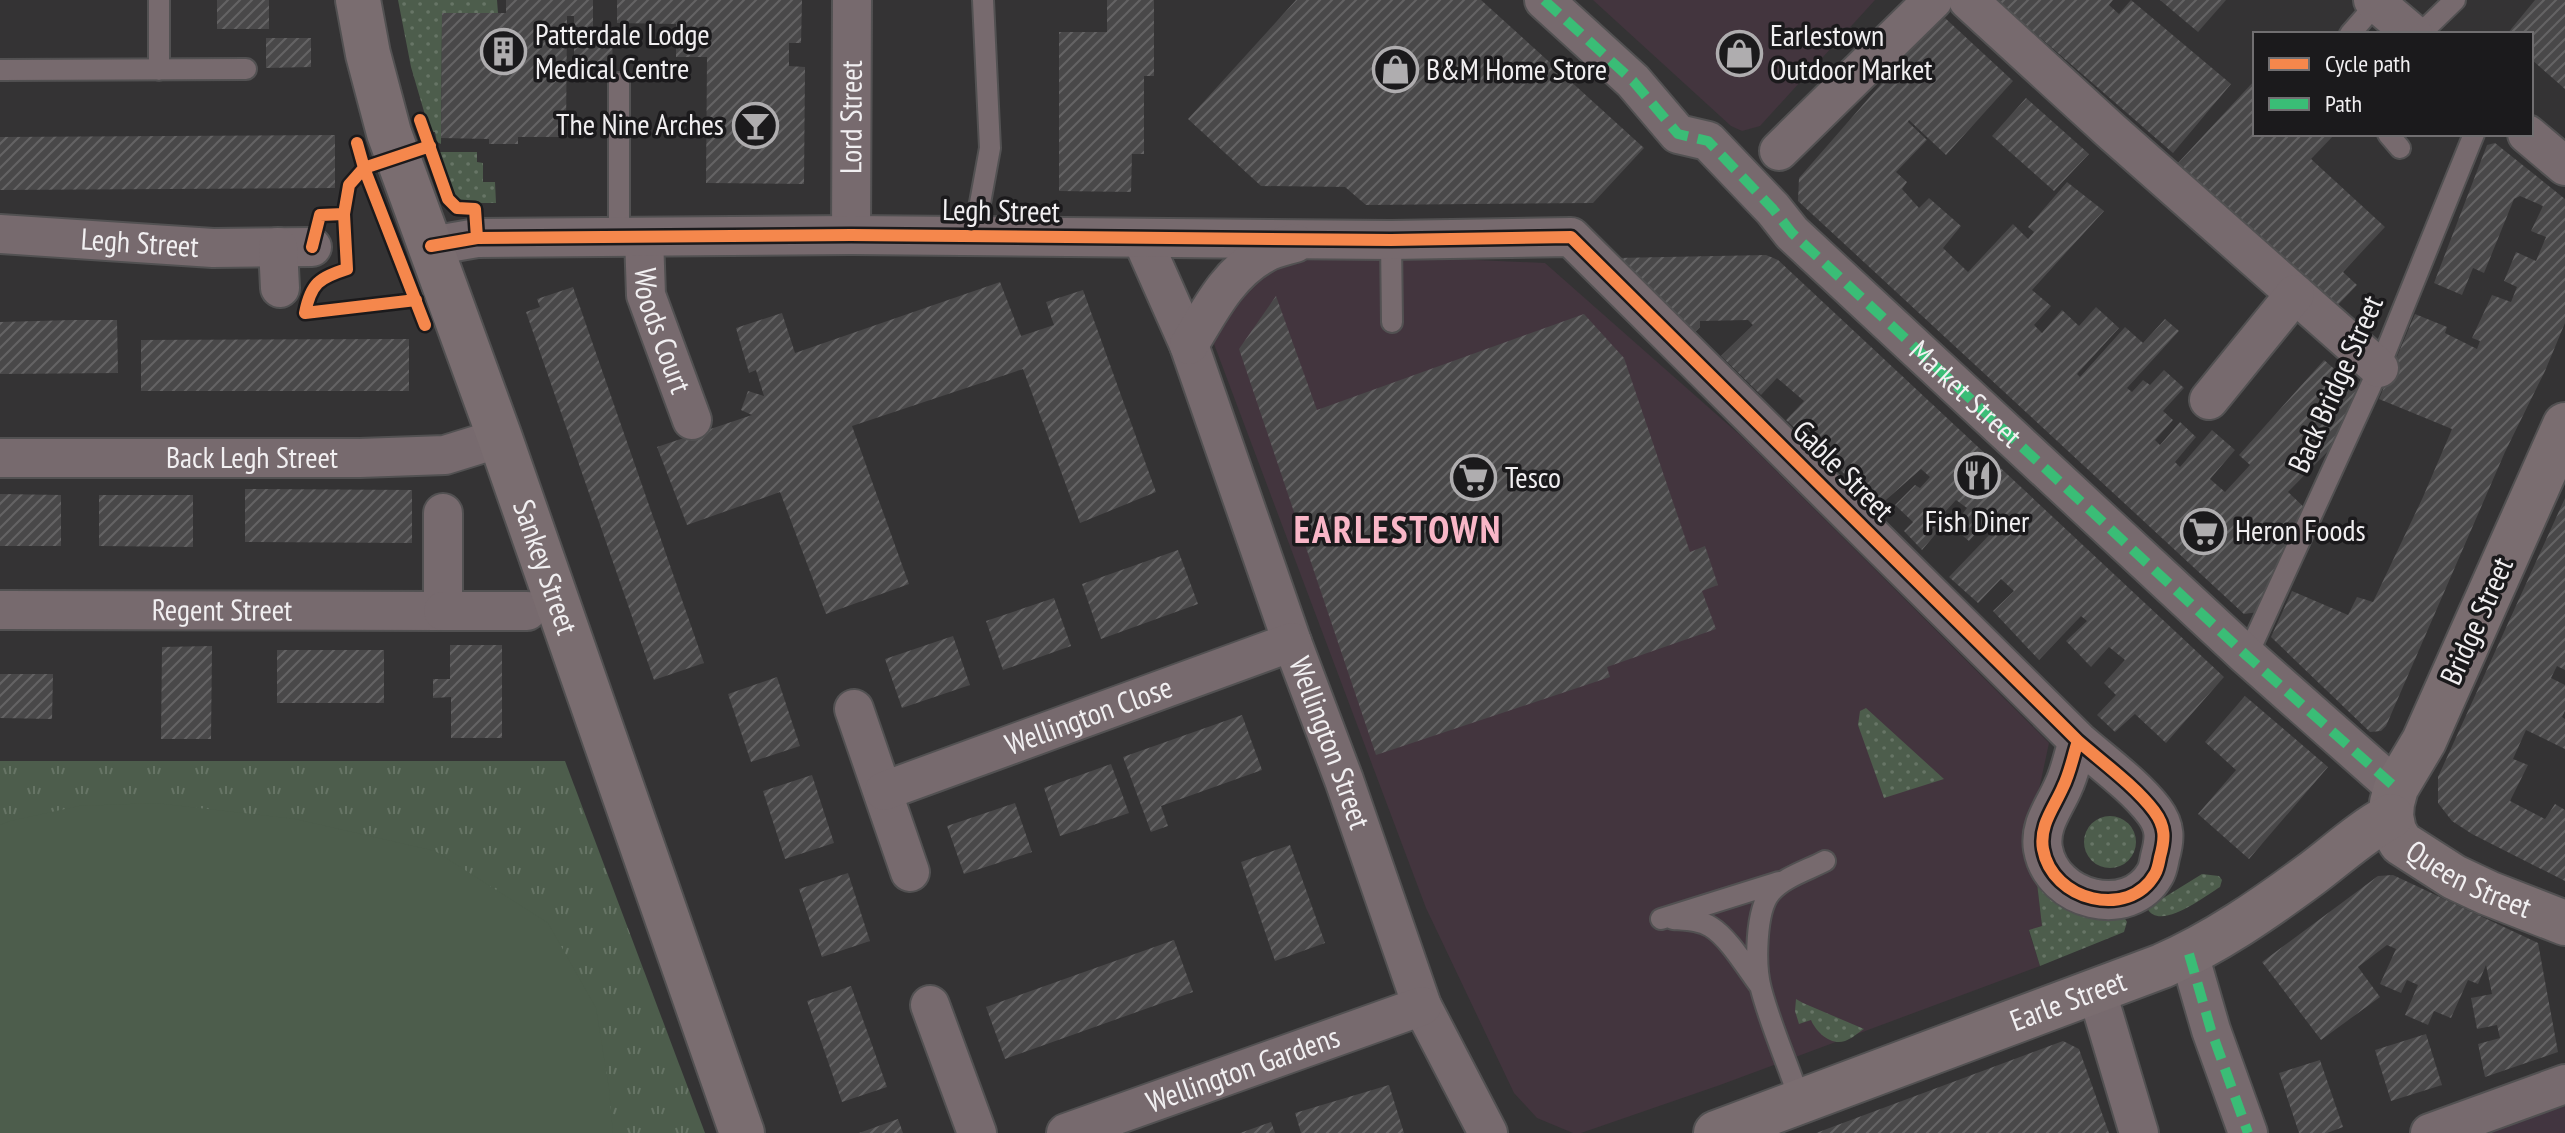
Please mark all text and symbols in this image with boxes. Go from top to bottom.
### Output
place label: Patterdale Lodge Medical Centre [535,14,710,87]
place label: Earlestown Outdoor Market [1770,15,1933,88]
building icon: Patterdale Lodge Medical Centre [480,28,528,76]
shop icon: Earlestown Outdoor Market [1715,29,1763,77]
legend [2253,32,2533,136]
shop icon: B&M Home Store [1371,46,1419,94]
text: Cycle path [2325,48,2411,79]
place label: B&M Home Store [1426,49,1607,88]
street label: Lord Street [830,59,870,174]
text: Path [2325,88,2362,119]
bar icon: The Nine Arches [731,101,779,149]
place label: The Nine Arches [556,104,724,143]
street label: Legh Street [942,189,1061,230]
street label: Legh Street [80,218,201,265]
street label: Woods Court [627,267,702,399]
street label: Back Bridge Street [2278,288,2391,478]
street label: Market Street [1902,331,2031,455]
street label: Gable Street [1785,411,1903,529]
street label: Back Legh Street [166,437,339,476]
restaurant icon: Fish Diner [1953,452,2001,500]
supermarket icon: Tesco [1450,454,1498,502]
place label: Tesco [1505,457,1561,496]
street label: Sankey Street [505,494,588,640]
place label: Fish Diner [1925,501,2030,540]
district label: EARLESTOWN [1294,504,1502,553]
supermarket icon: Heron Foods [2180,507,2228,555]
place label: Heron Foods [2235,510,2366,549]
street label: Bridge Street [2430,550,2521,690]
street label: Regent Street [152,589,293,629]
street label: Wellington Street [1281,651,1381,834]
street label: Wellington Close [999,666,1177,763]
street label: Queen Street [2399,831,2538,926]
street label: Earle Street [2004,960,2132,1039]
street label: Wellington Gardens [1141,1016,1344,1121]

